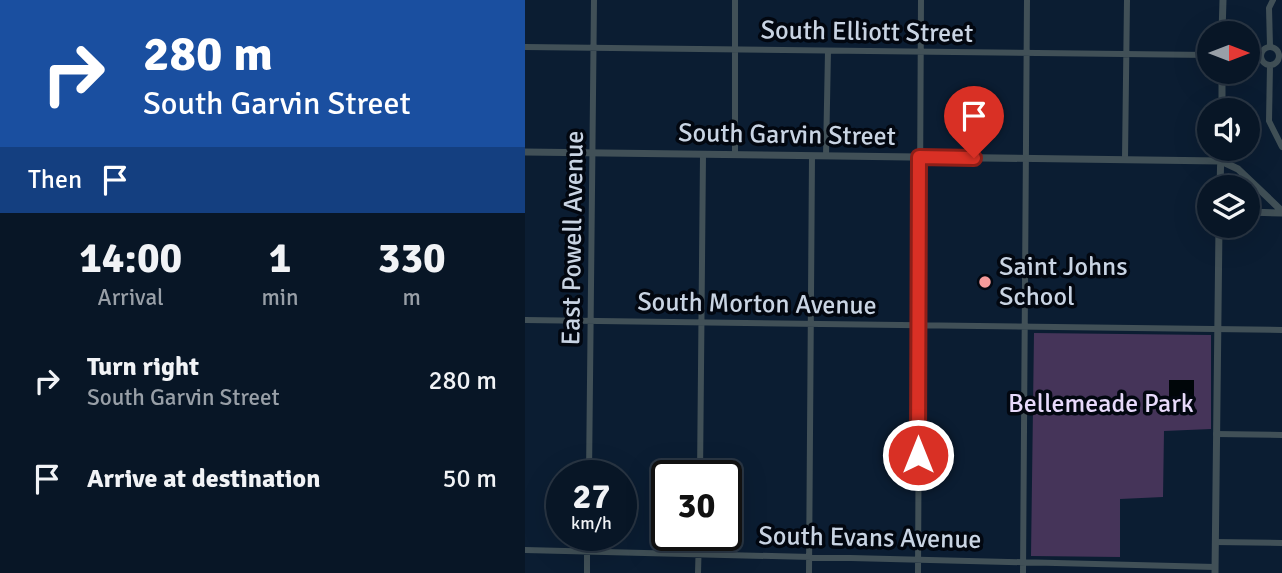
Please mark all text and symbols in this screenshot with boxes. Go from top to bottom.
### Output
street label: South Elliott Street [760,14,974,50]
north arrow [1197,21,1260,84]
map controls [1197,21,1260,238]
text: 280 m [143,24,273,84]
icon: right [28,28,119,119]
text: South Garvin Street [143,84,411,123]
pin [944,86,1004,158]
icon: arrive [955,97,993,135]
button: sound [1197,98,1260,161]
street label: South Garvin Street [678,117,896,153]
street label: East Powell Avenue [555,130,591,346]
icon: arrive [96,161,134,199]
text: Then [28,164,82,196]
button: layers [1197,175,1260,238]
text: 14:00 [79,233,182,284]
text: 1 [269,233,291,284]
text: 330 [378,233,446,284]
place label: Saint Johns School [999,251,1128,313]
marker: Saint Johns School [977,274,993,290]
text: Arrival [98,283,164,312]
text: min [261,283,299,312]
text: m [403,283,421,312]
street label: South Morton Avenue [637,286,877,322]
text: Turn right [87,351,199,383]
icon: right [28,362,66,400]
text: 280 m [428,365,497,397]
text: South Garvin Street [87,383,279,412]
park label: Bellemeade Park [1008,388,1194,420]
position arrow [881,418,955,492]
icon: arrive [28,460,66,498]
speed limit sign: 30 [651,460,742,551]
text: Arrive at destination [87,463,320,495]
text: 50 m [442,463,497,495]
text: 27 [573,475,610,518]
text: km/h [571,512,612,534]
street label: South Evans Avenue [758,520,982,556]

